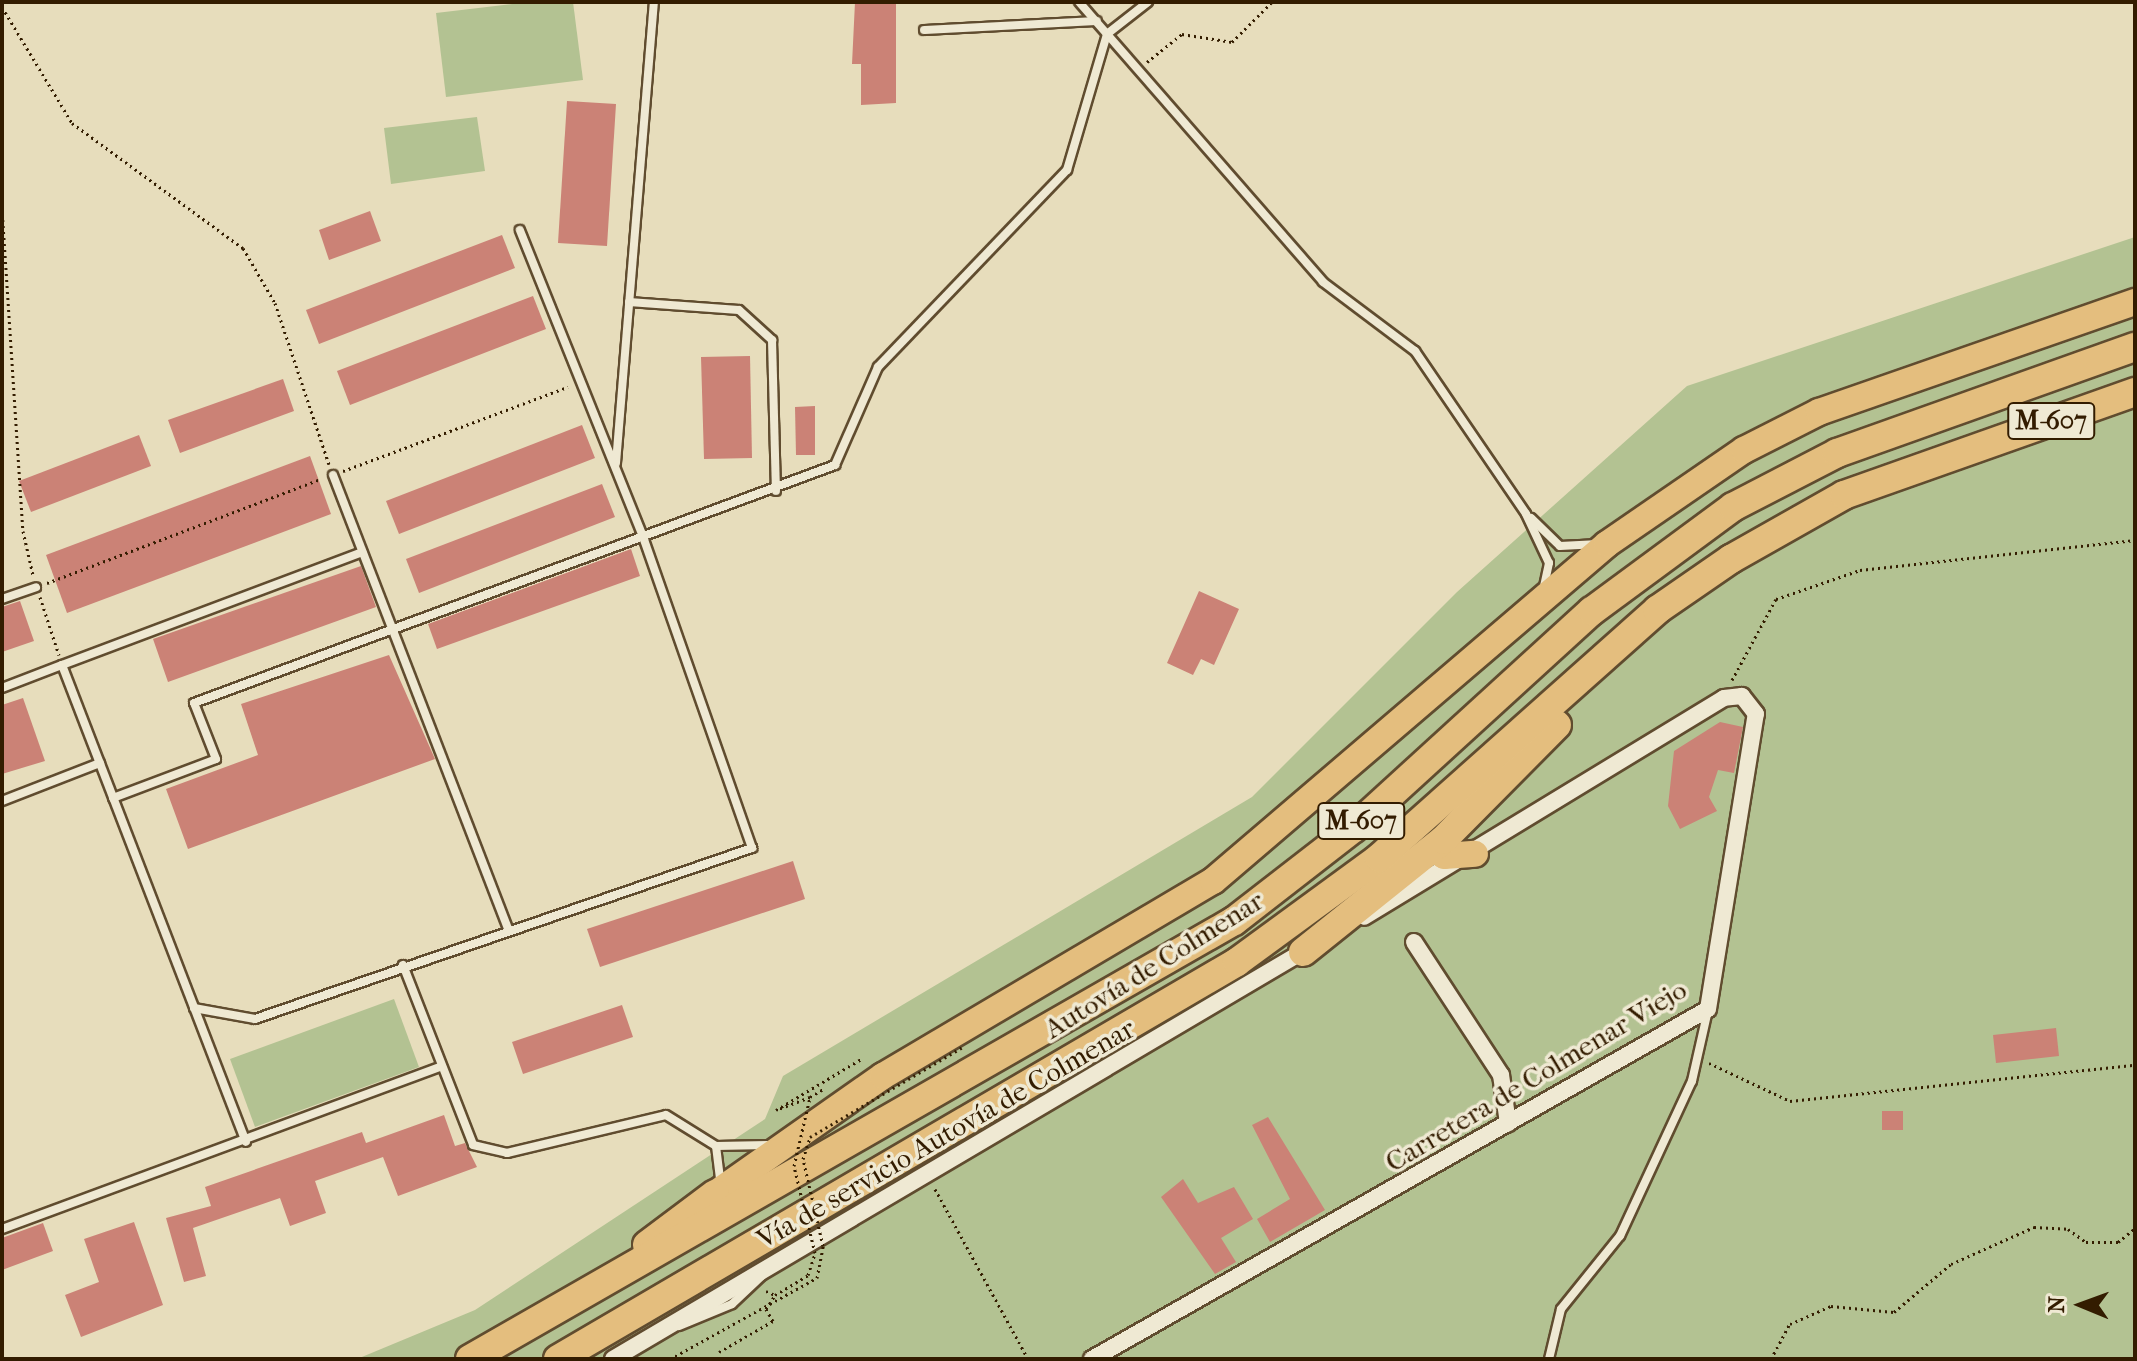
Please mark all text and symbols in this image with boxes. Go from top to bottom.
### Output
road number: M-607 [2007,399,2095,443]
road number: M-607 [1317,799,1405,843]
street label: Autovía de Colmenar [1038,884,1270,1046]
street label: Carretera de Colmenar Viejo [1379,973,1693,1179]
street label: Vía de servicio Autovía de Colmenar [751,1012,1141,1256]
north arrow [2041,1265,2121,1345]
text: N [2044,1296,2070,1313]

